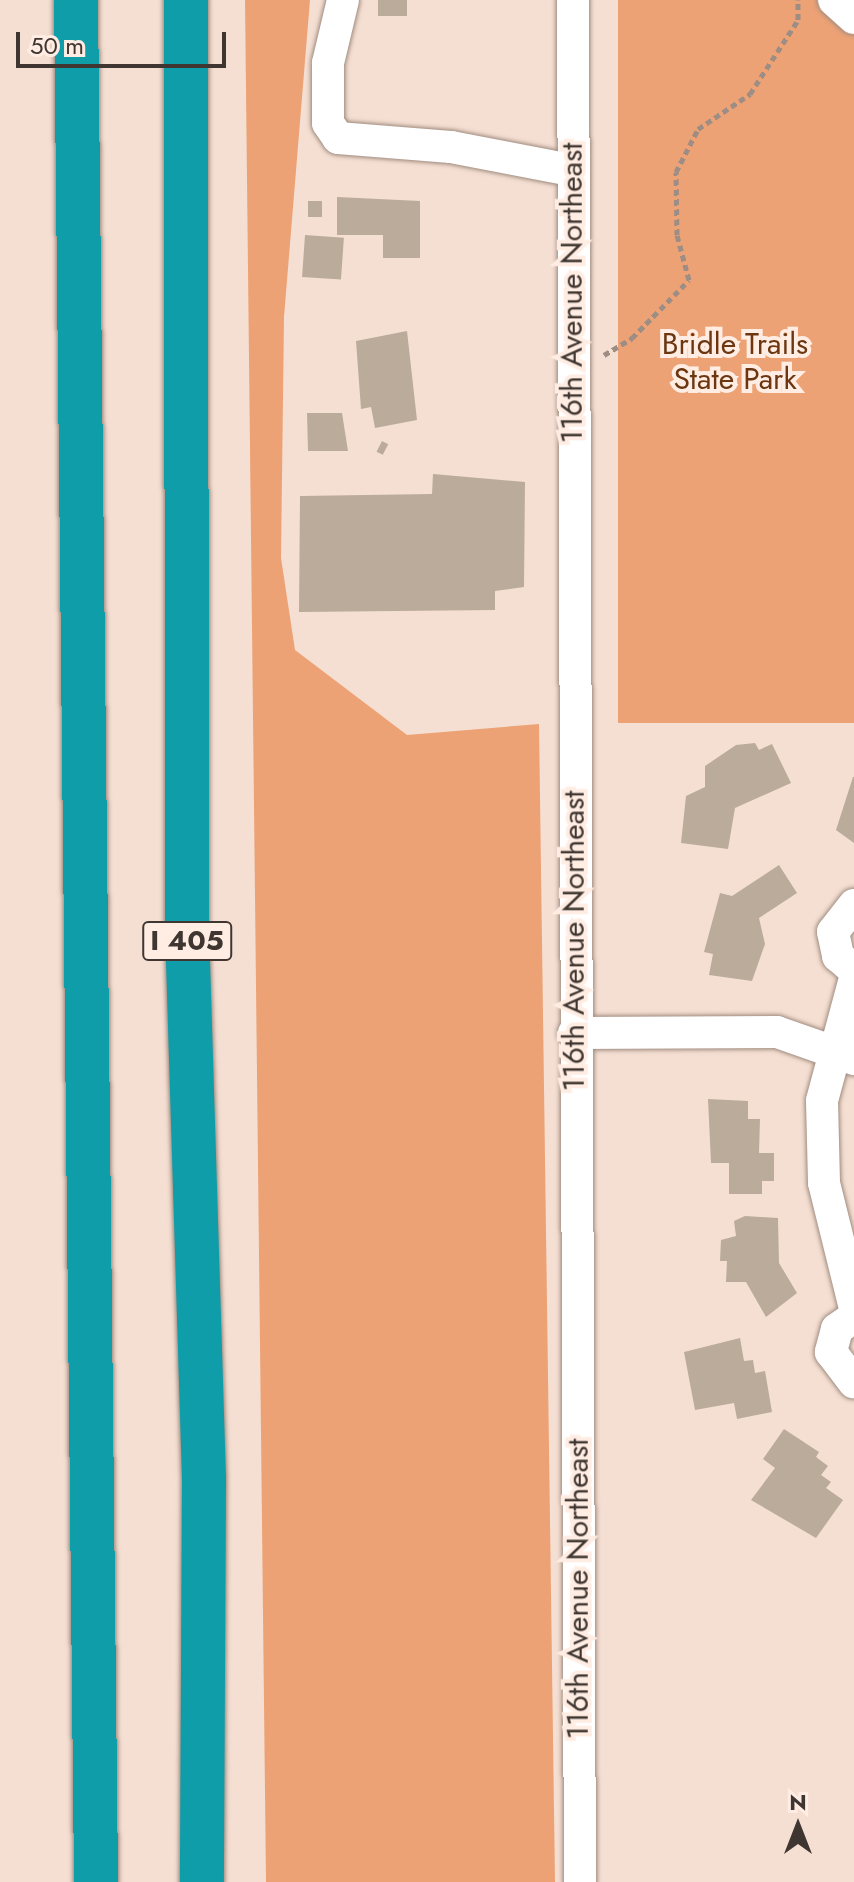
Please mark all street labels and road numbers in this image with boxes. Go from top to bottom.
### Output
street label: 116th Avenue Northeast [554,143,590,443]
street label: 116th Avenue Northeast [556,791,592,1091]
road number: I 405 [141,917,233,965]
street label: 116th Avenue Northeast [560,1439,596,1739]

